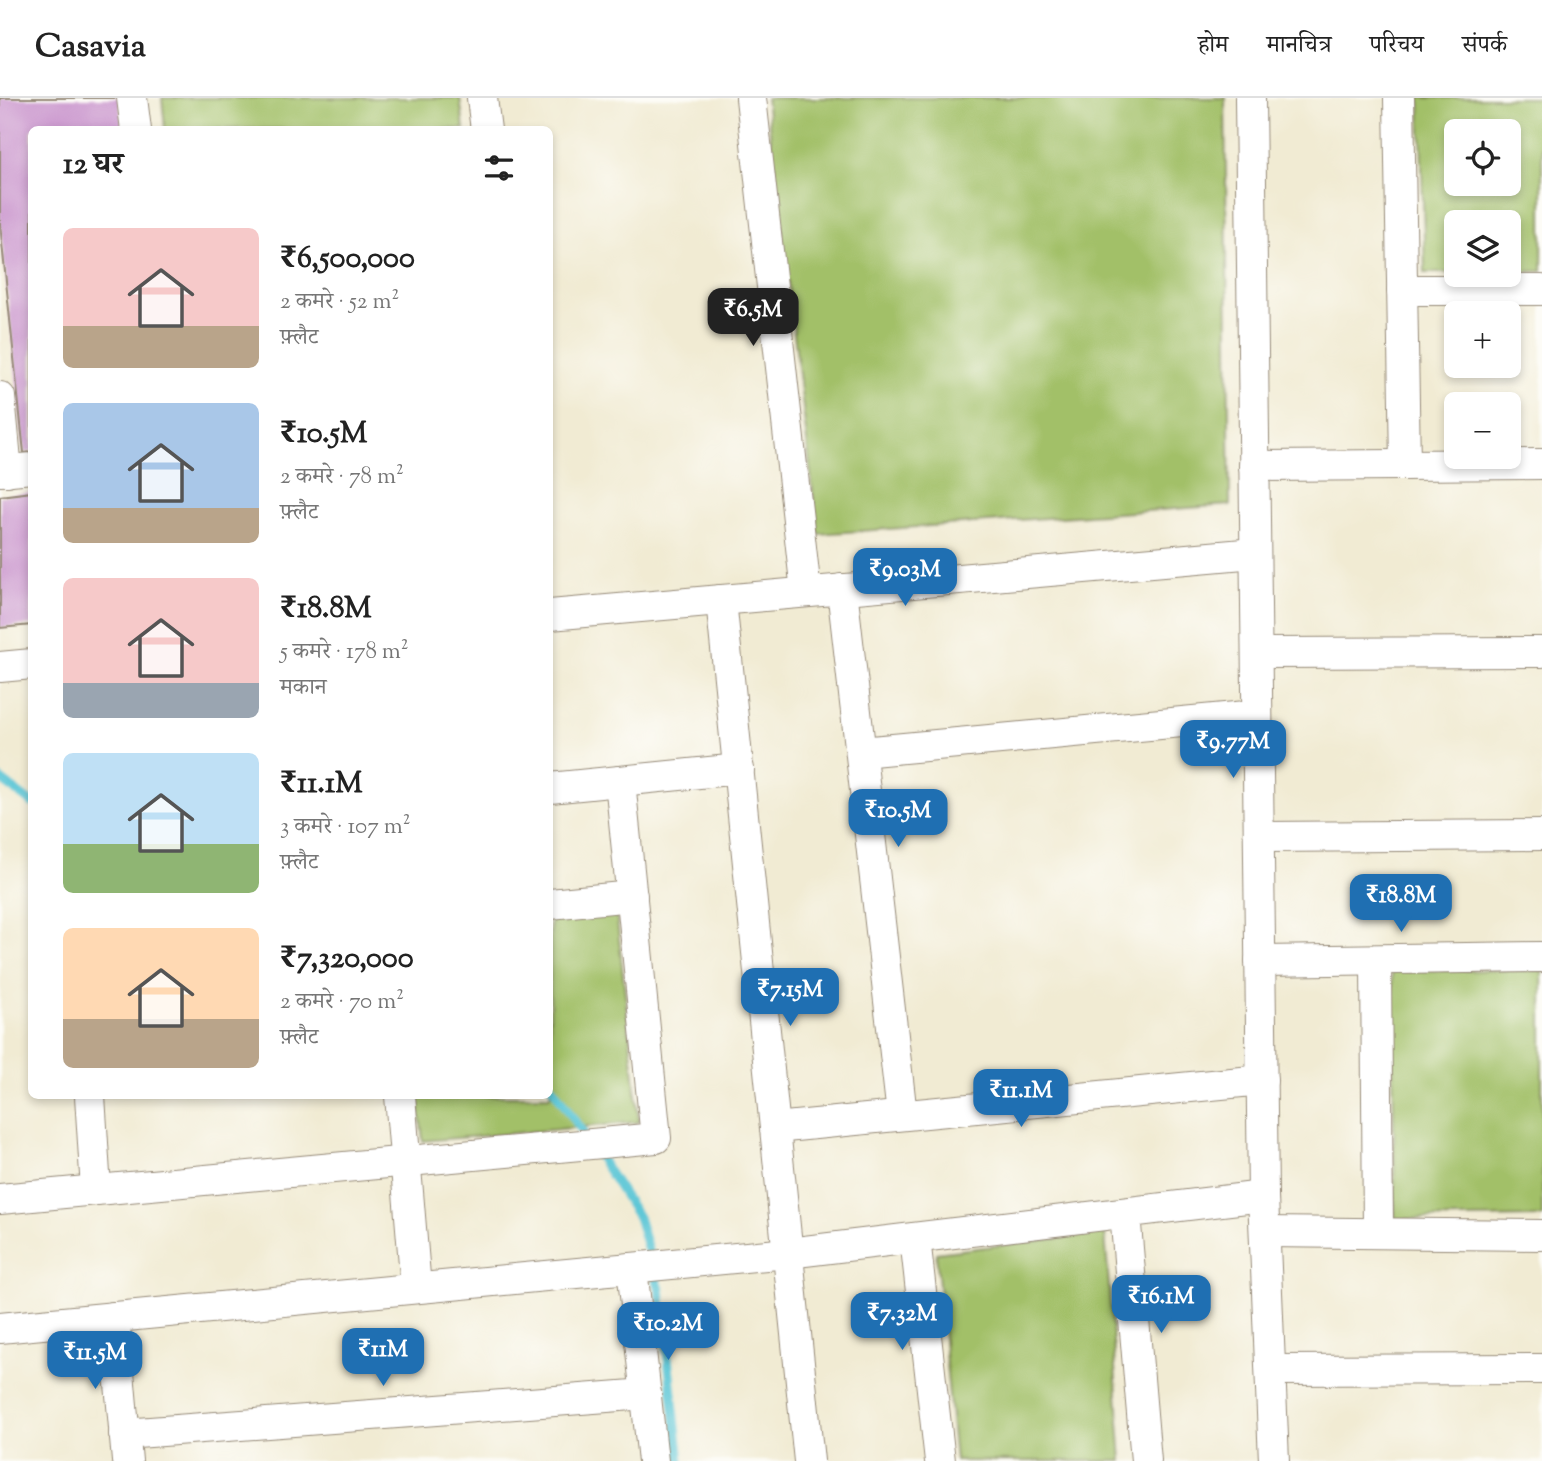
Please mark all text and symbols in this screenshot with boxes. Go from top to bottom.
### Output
text: Casavia [35,24,146,72]
text: होम [1198,29,1228,63]
text: मानचित्र [1266,29,1332,63]
text: परिचय [1370,29,1424,63]
text: संपर्क [1462,29,1507,63]
map controls [1444,119,1521,469]
button: locate [1444,119,1521,196]
text: 12 घर [63,144,123,187]
icon: filters [480,149,518,187]
button: layers [1444,210,1521,287]
text: ₹6,500,000 [280,238,415,281]
icon: home [119,256,203,340]
text: 2 कमरे · 52 m² [280,286,399,319]
pin: ₹6.5M [704,288,802,348]
text: ₹6.5M [724,294,782,327]
button: + [1444,301,1521,378]
text: फ़्लैट [280,322,318,355]
button: − [1444,392,1521,469]
text: ₹10.5M [280,413,367,456]
icon: home [119,431,203,515]
text: 2 कमरे · 78 m² [280,461,404,494]
text: फ़्लैट [280,497,318,530]
pin: ₹9.03M [848,548,962,608]
text: ₹9.03M [869,554,941,587]
text: ₹18.8M [280,588,372,631]
icon: home [119,606,203,690]
text: 5 कमरे · 178 m² [280,636,409,669]
text: मकान [280,672,327,705]
pin: ₹9.77M [1176,720,1290,780]
text: ₹9.77M [1196,726,1270,759]
text: ₹11.1M [280,763,363,806]
icon: home [119,781,203,865]
pin: ₹10.5M [841,790,955,849]
text: ₹10.5M [865,795,931,828]
text: 3 कमरे · 107 m² [280,811,410,844]
text: फ़्लैट [280,847,318,880]
pin: ₹18.8M [1344,874,1458,934]
text: ₹18.8M [1366,880,1436,913]
text: ₹7,320,000 [280,938,414,981]
icon: home [119,956,203,1040]
pin: ₹7.15M [733,968,847,1028]
text: ₹7.15M [757,974,823,1007]
text: 2 कमरे · 70 m² [280,986,404,1019]
text: फ़्लैट [280,1022,318,1055]
pin: ₹11.1M [964,1070,1078,1129]
text: ₹11.1M [989,1075,1053,1108]
pin: ₹16.1M [1104,1276,1218,1335]
text: ₹16.1M [1128,1281,1194,1314]
pin: ₹7.32M [845,1292,959,1352]
text: ₹7.32M [867,1298,937,1331]
pin: ₹10.2M [611,1302,725,1362]
text: ₹10.2M [633,1308,703,1341]
pin: ₹11M [342,1328,424,1388]
pin: ₹11.5M [38,1332,152,1391]
text: ₹11M [358,1334,408,1367]
text: ₹11.5M [63,1337,127,1370]

